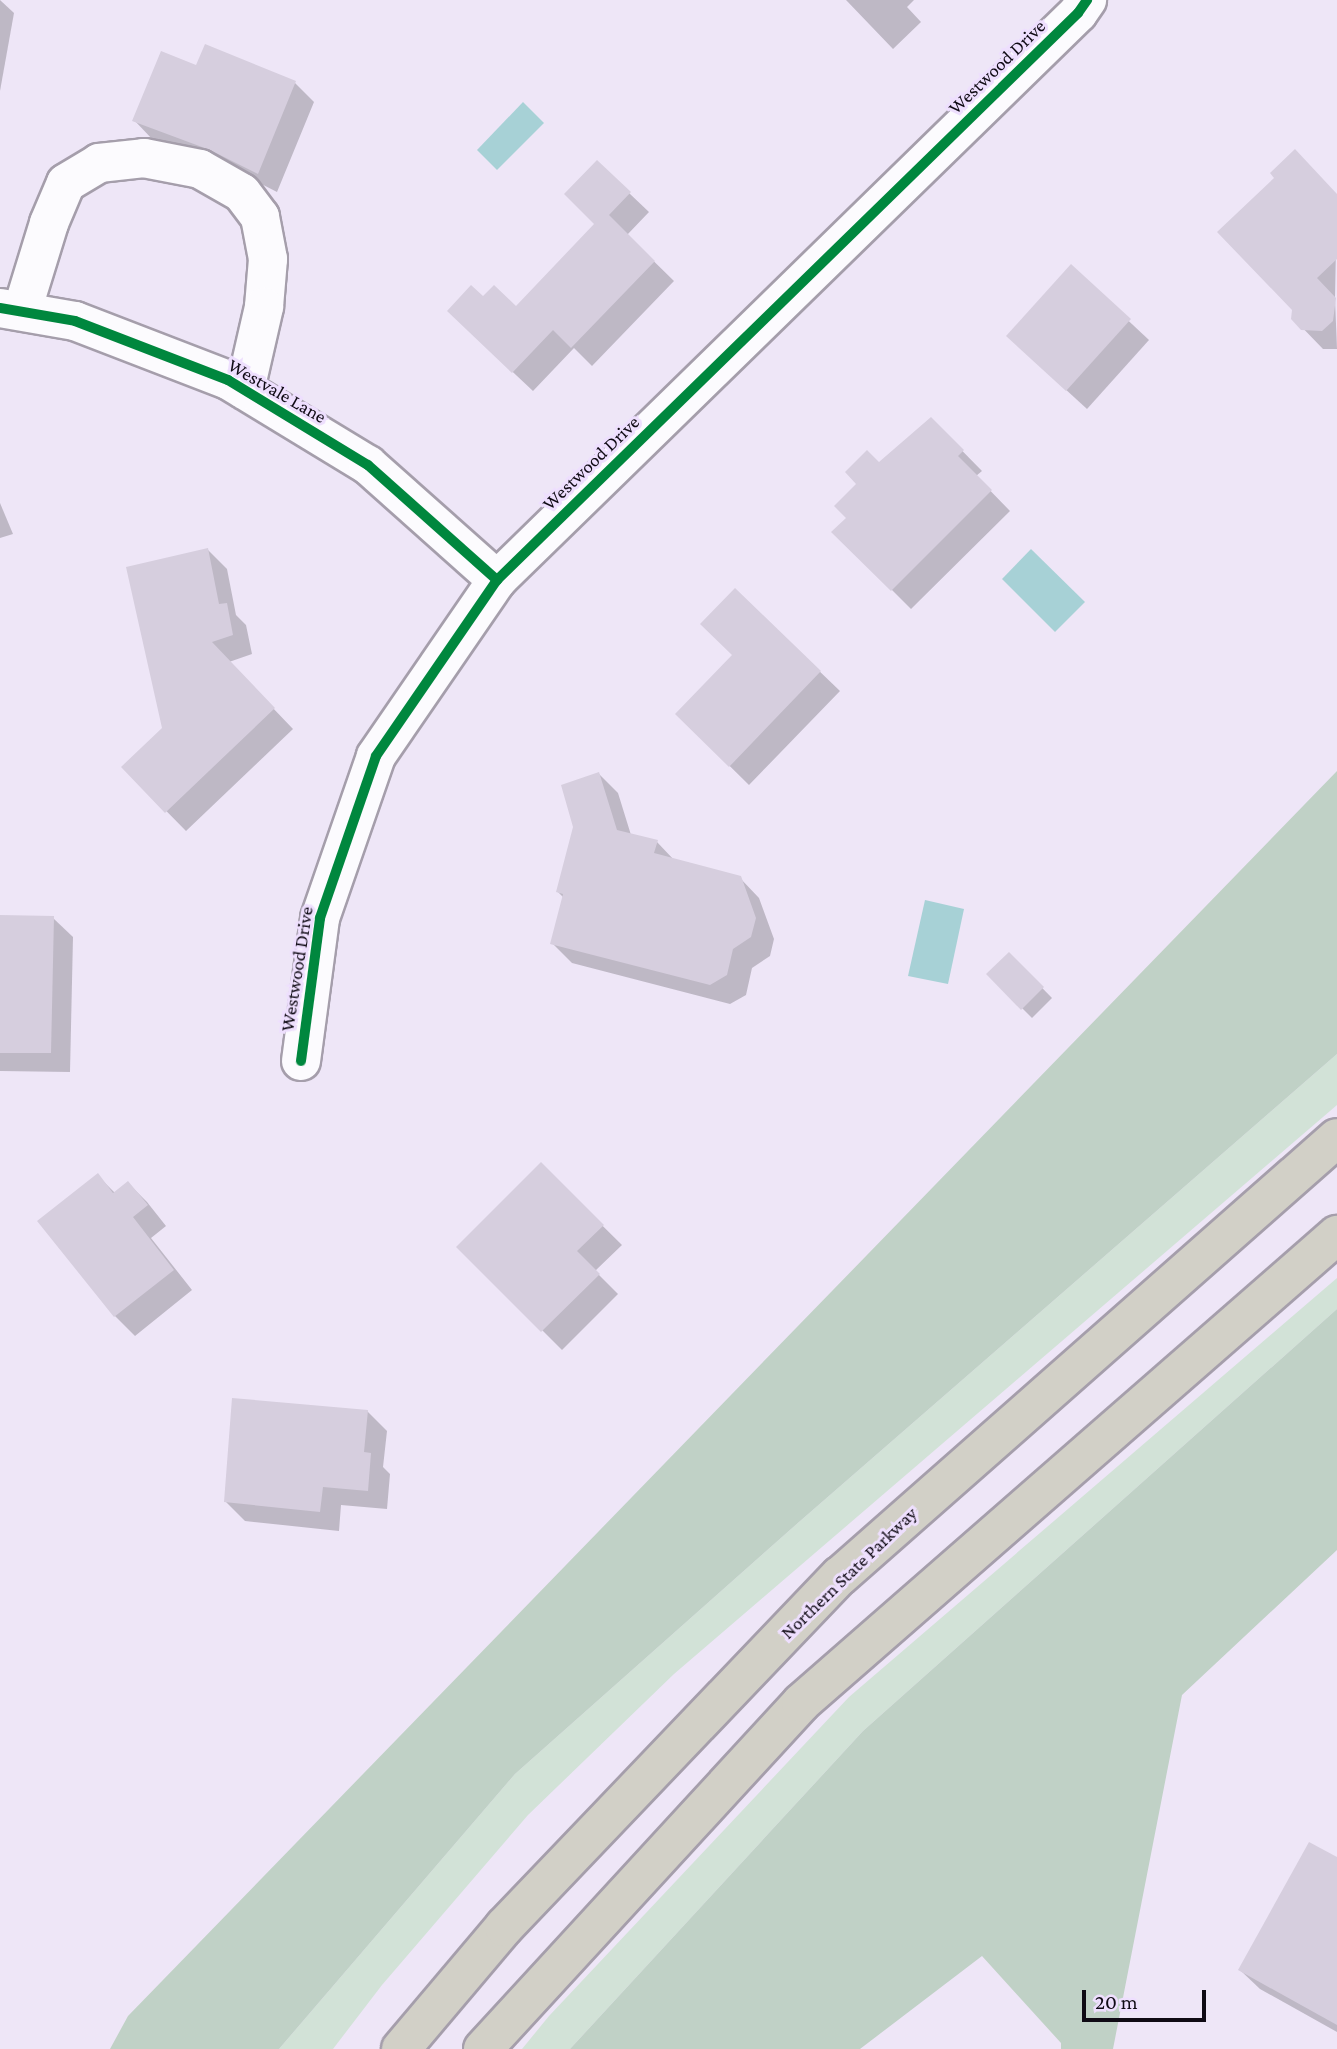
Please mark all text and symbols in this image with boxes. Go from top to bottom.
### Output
street label: Westwood Drive [944,15,1050,119]
street label: Westvale Lane [224,354,330,428]
street label: Westwood Drive [538,411,644,515]
street label: Westwood Drive [276,905,318,1033]
street label: Northern State Parkway [776,1502,922,1644]
scale bar [1085,1976,1209,2020]
text: 20 m [1095,1990,1138,2014]

